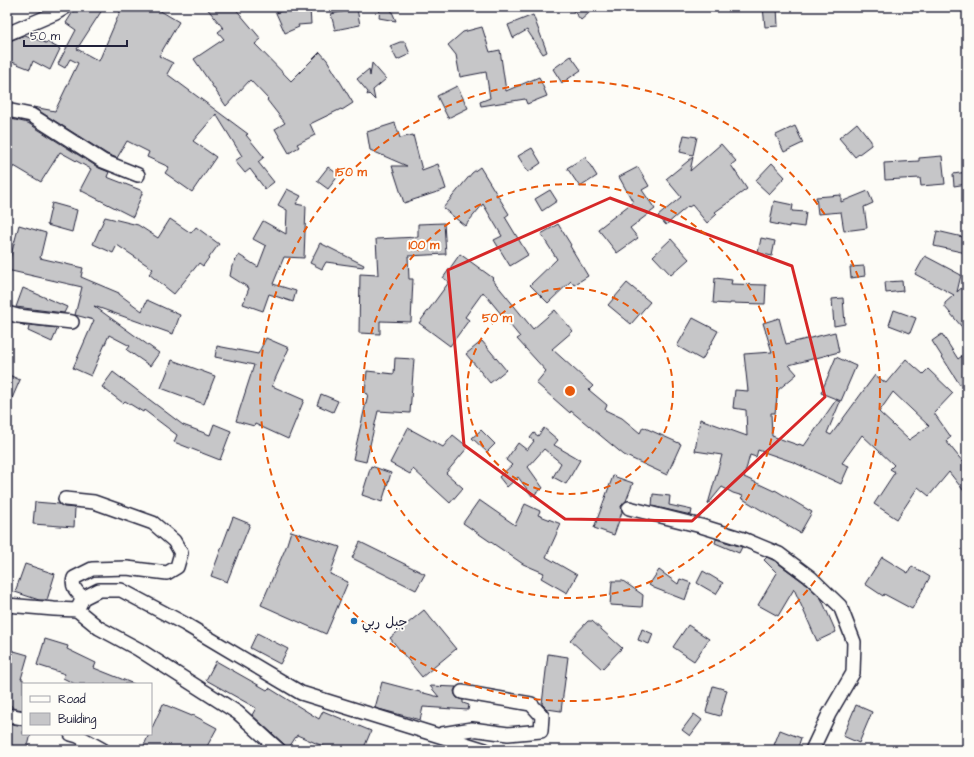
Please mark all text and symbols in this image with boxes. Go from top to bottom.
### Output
scale bar [24,22,127,48]
text: 50 m [30,28,61,45]
text: 150 m [335,164,368,181]
text: 100 m [409,237,440,254]
text: 50 m [482,310,513,327]
centre of rings [563,384,577,398]
place label: جبل ربي [362,613,408,633]
marker: جبل ربي [349,616,359,626]
legend [22,683,152,735]
text: Road [58,691,86,708]
text: Building [58,711,96,729]

